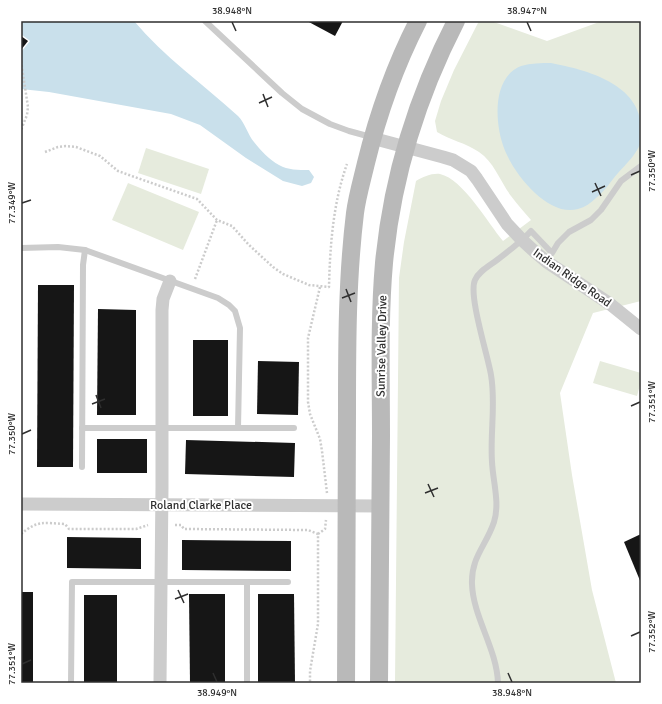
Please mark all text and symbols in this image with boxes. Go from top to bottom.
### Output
text: 38.948°N [212,5,252,17]
text: 38.947°N [507,5,547,17]
text: 77.350°W [646,150,658,192]
text: 77.349°W [6,182,18,224]
street label: Indian Ridge Road [530,245,614,311]
street label: Sunrise Valley Drive [374,295,390,397]
text: 77.351°W [646,381,658,423]
text: 77.350°W [6,413,18,455]
street label: Roland Clarke Place [150,498,252,513]
text: 77.352°W [646,611,658,653]
text: 77.351°W [6,643,18,685]
text: 38.949°N [197,687,237,699]
text: 38.948°N [492,687,532,699]

